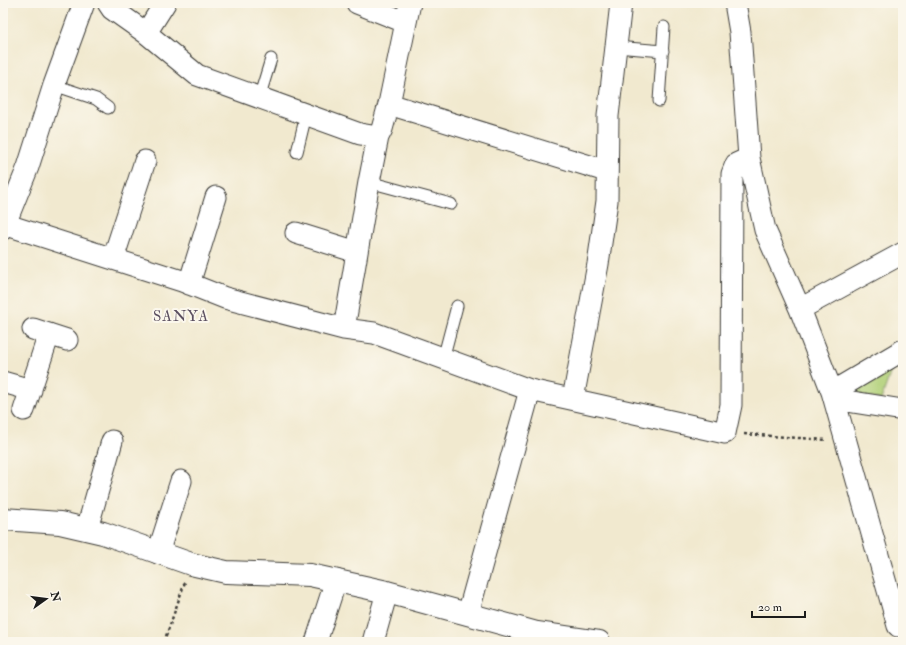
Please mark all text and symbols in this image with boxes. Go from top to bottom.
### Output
district label: SANYA [153,307,209,326]
north arrow [26,579,66,619]
text: N [47,589,63,604]
scale bar [752,593,805,619]
text: 20 m [758,600,783,615]

